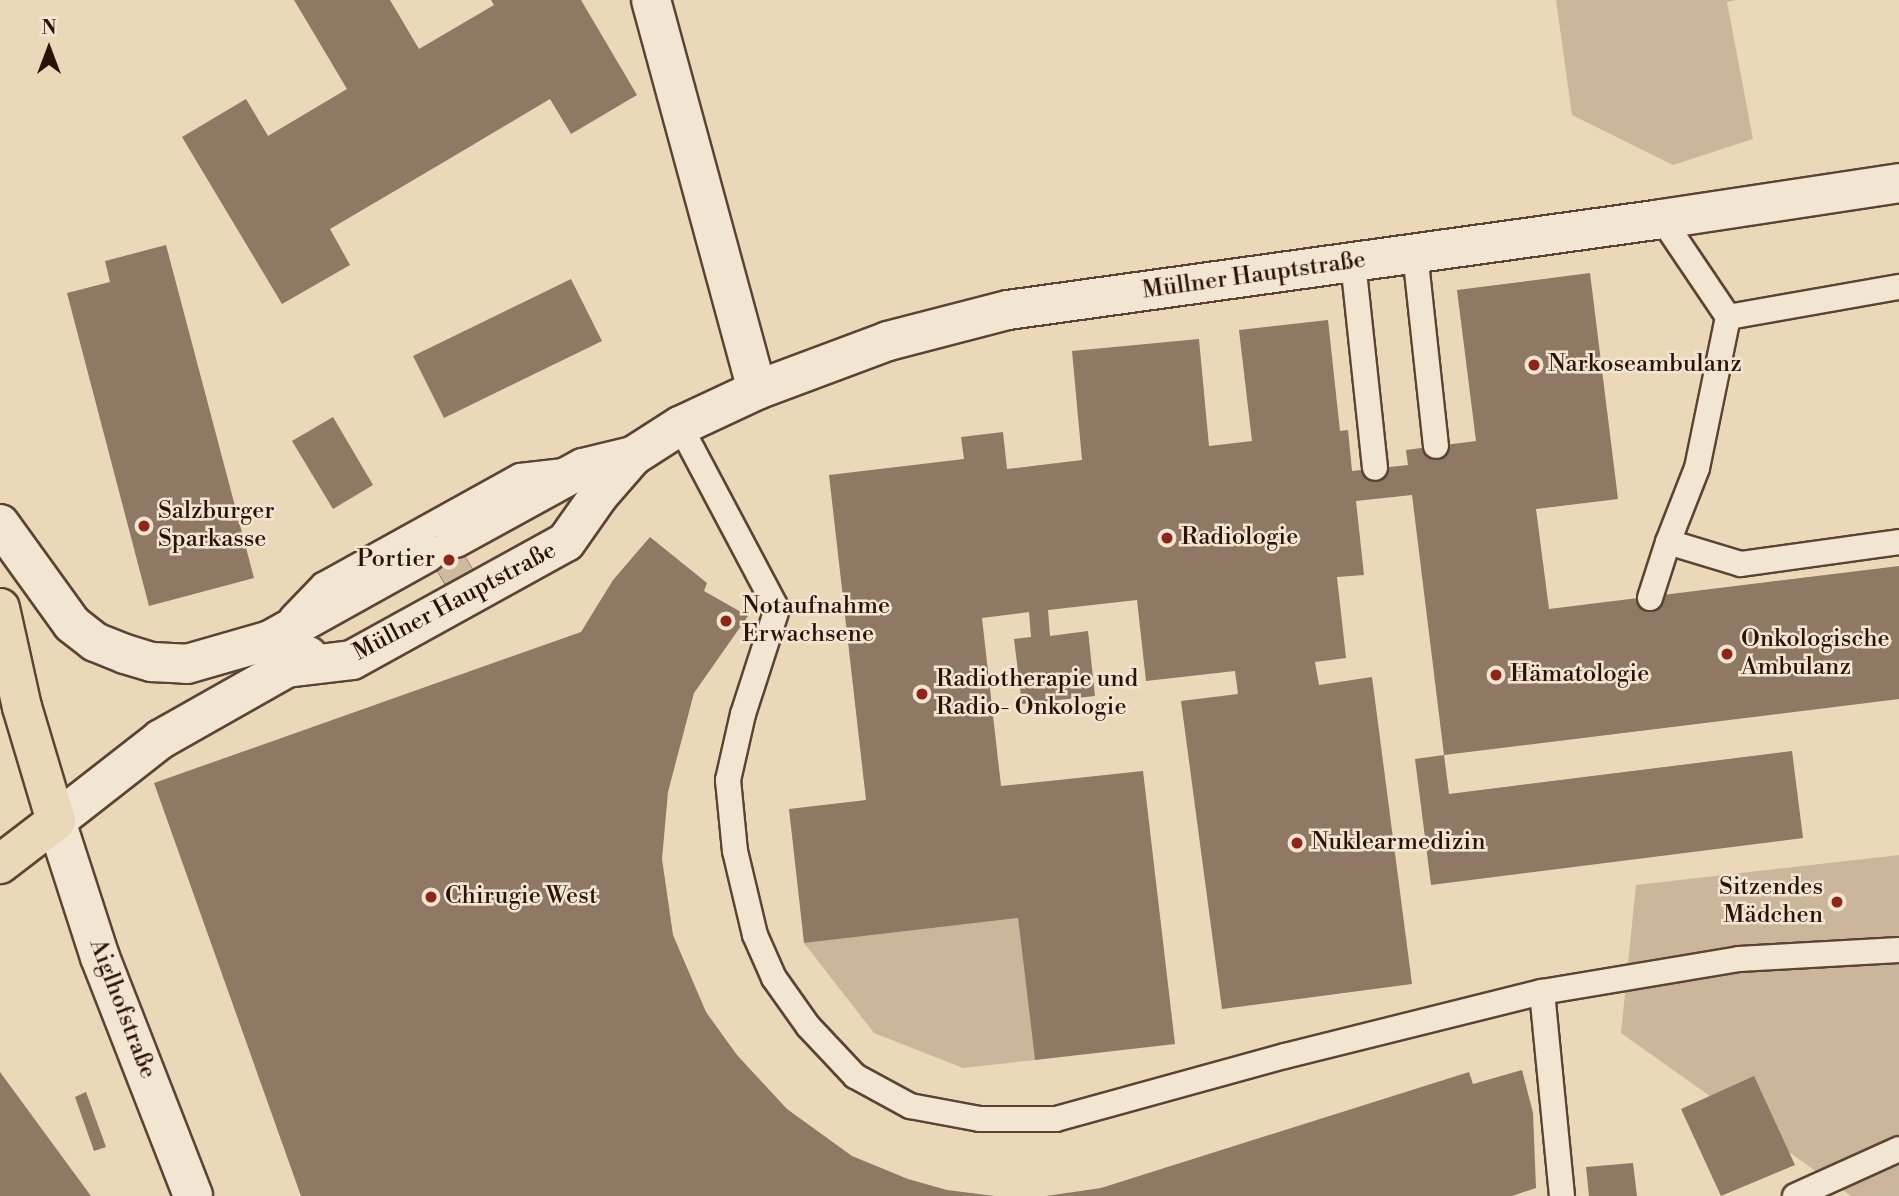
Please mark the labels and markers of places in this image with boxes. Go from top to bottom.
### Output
place label: Narkoseambulanz [1548,351,1742,379]
marker: Narkoseambulanz [1526,357,1542,373]
place label: Salzburger Sparkasse [158,498,275,554]
marker: Salzburger Sparkasse [136,518,152,534]
place label: Radiologie [1181,524,1298,552]
marker: Radiologie [1159,530,1175,546]
place label: Portier [357,546,435,574]
marker: Portier [441,552,457,568]
place label: Notaufnahme Erwachsene [742,593,890,649]
marker: Notaufnahme Erwachsene [716,611,736,631]
place label: Onkologische Ambulanz [1741,626,1890,682]
marker: Onkologische Ambulanz [1719,646,1735,662]
place label: Hämatologie [1510,661,1649,689]
place label: Radiotherapie und Radio- Onkologie [936,666,1138,722]
marker: Hämatologie [1488,667,1504,683]
marker: Radiotherapie und Radio- Onkologie [914,686,930,702]
place label: Nuklearmedizin [1311,829,1485,857]
marker: Nuklearmedizin [1289,835,1305,851]
place label: Sitzendes Mädchen [1719,874,1823,930]
place label: Chirugie West [445,883,597,911]
marker: Chirugie West [423,889,439,905]
marker: Sitzendes Mädchen [1829,894,1845,910]

